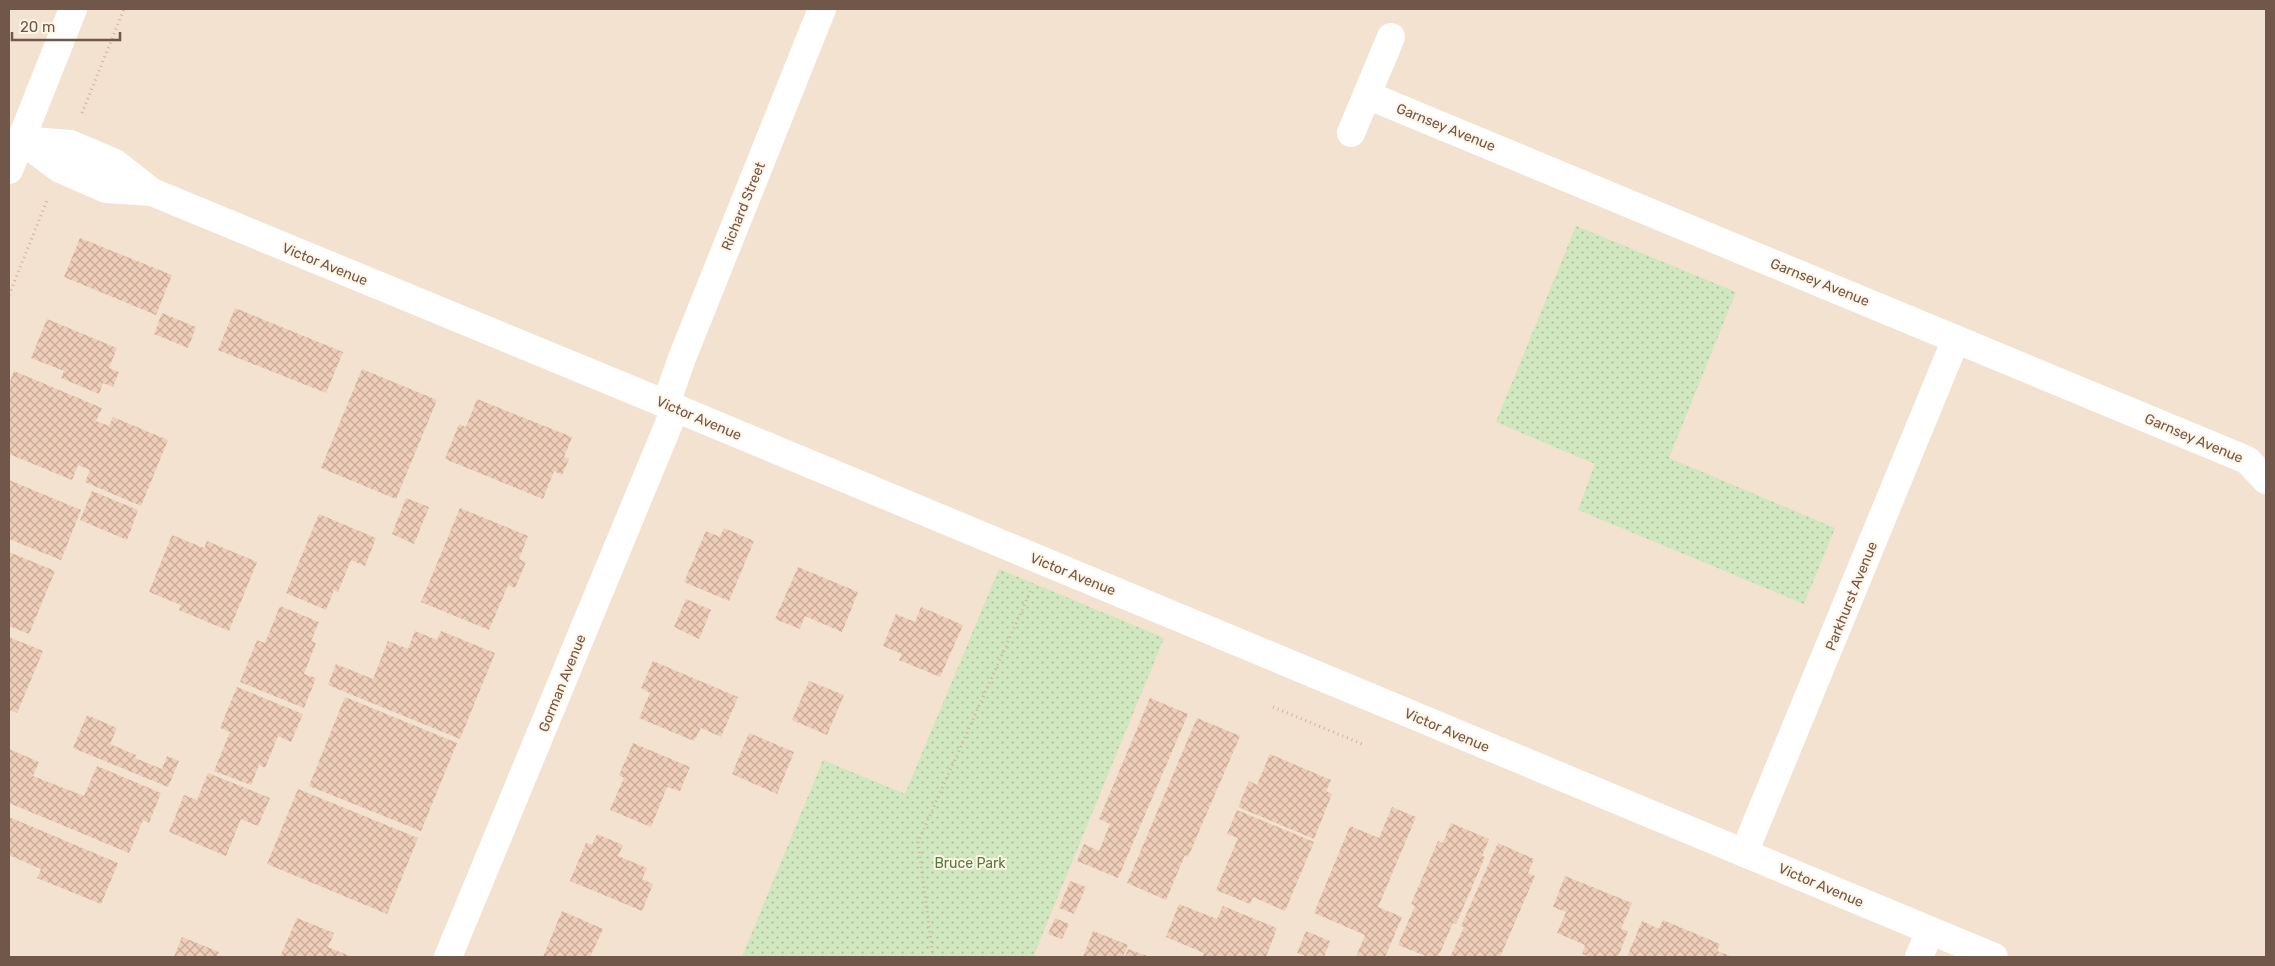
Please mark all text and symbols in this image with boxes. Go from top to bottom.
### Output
scale bar [12,10,120,42]
text: 20 m [20,18,55,36]
street label: Garnsey Avenue [1394,100,1498,155]
street label: Richard Street [718,159,769,253]
street label: Victor Avenue [280,240,370,289]
street label: Garnsey Avenue [1768,255,1872,310]
street label: Victor Avenue [654,393,744,444]
street label: Garnsey Avenue [2142,410,2246,467]
street label: Parkhurst Avenue [1822,539,1881,653]
street label: Victor Avenue [1028,550,1118,599]
street label: Gorman Avenue [535,632,590,734]
street label: Victor Avenue [1402,705,1492,756]
park label: Bruce Park [934,855,1006,872]
street label: Victor Avenue [1776,860,1866,911]

